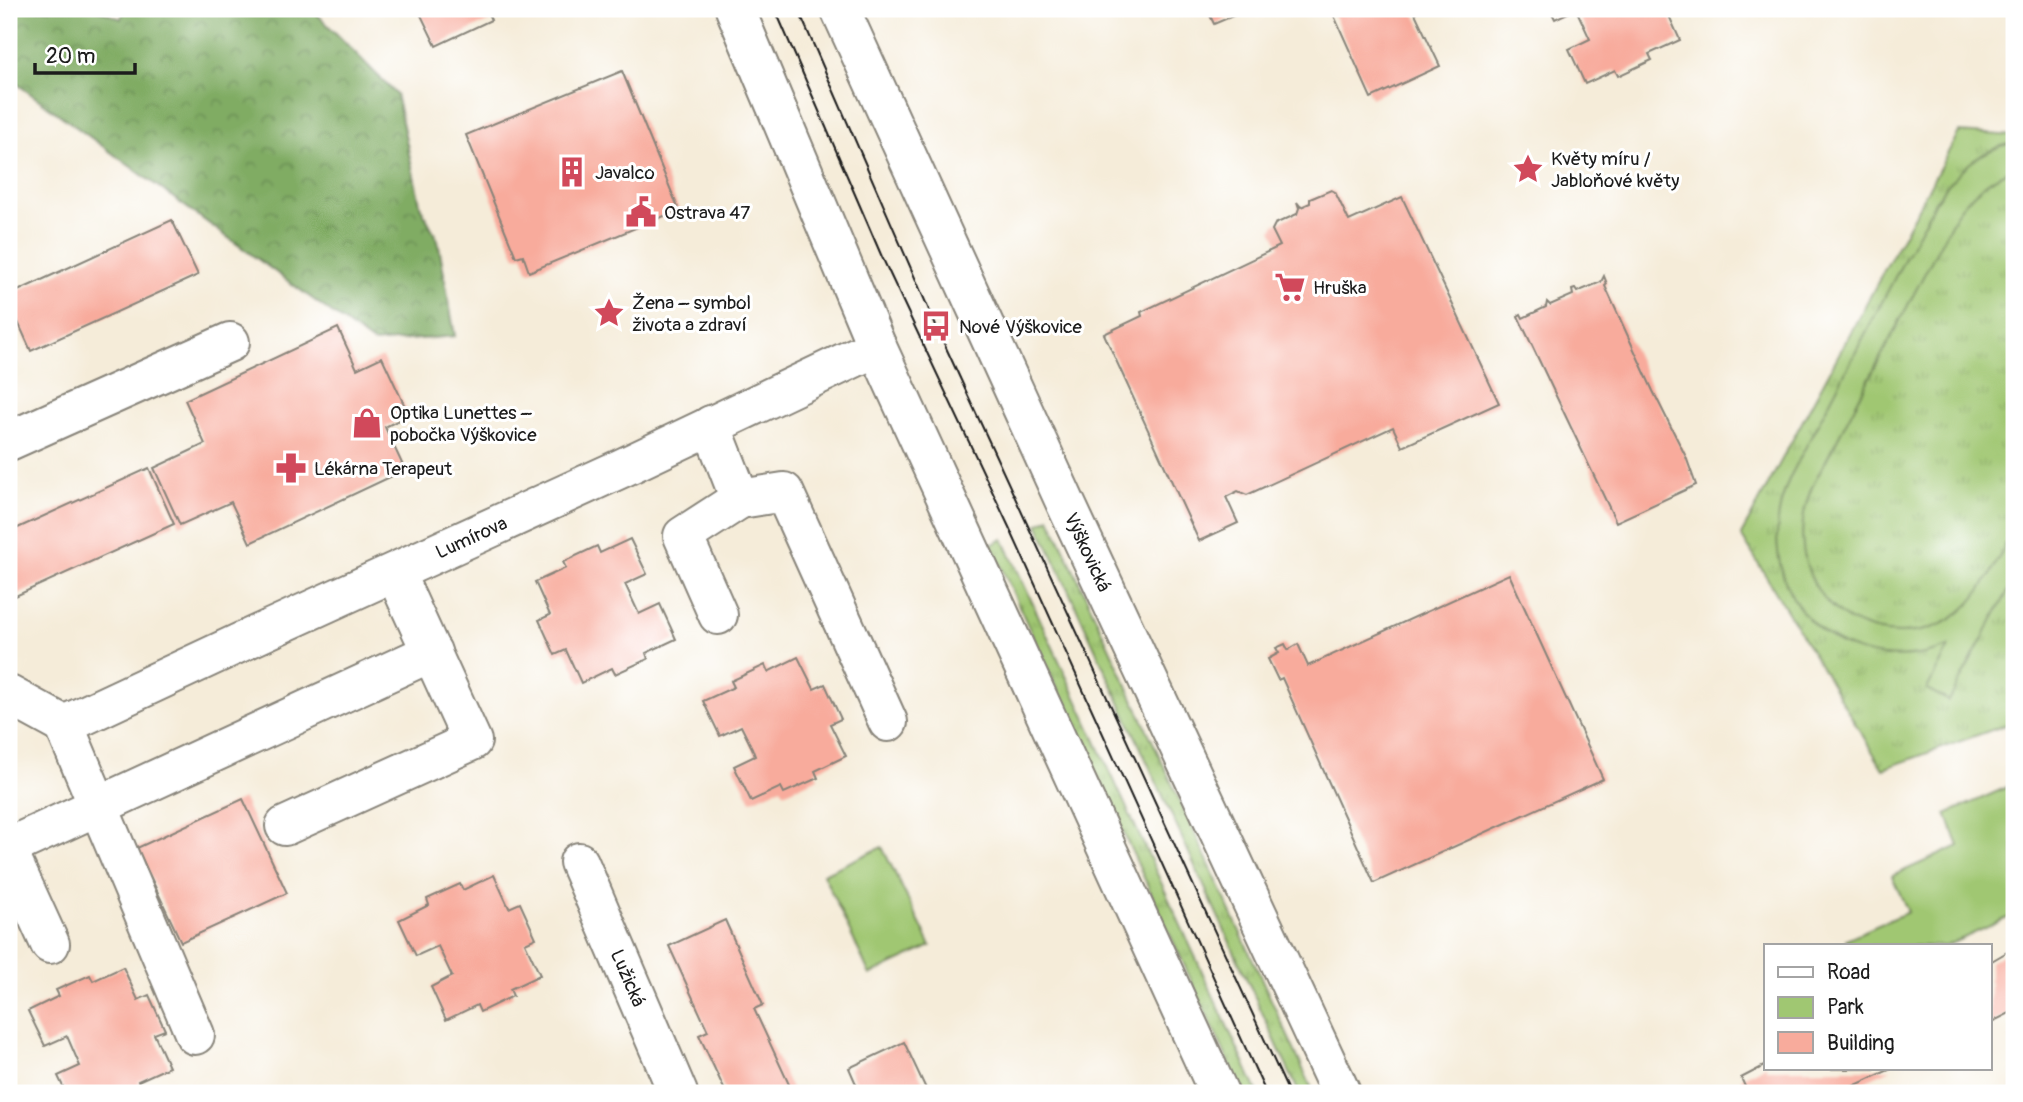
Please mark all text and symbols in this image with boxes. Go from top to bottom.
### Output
scale bar [35,32,135,76]
text: 20 m [46,43,95,70]
place label: Květy míru / Jabloňové květy [1551,147,1679,193]
place icon: Květy míru / Jabloňové květy [1511,152,1545,186]
building icon: Javalco [555,155,589,189]
place label: Javalco [595,161,655,185]
public building icon: Ostrava 47 [624,195,658,229]
place label: Ostrava 47 [664,201,750,225]
supermarket icon: Hruška [1273,270,1307,304]
place label: Hruška [1313,276,1367,300]
place label: Žena – symbol života a zdraví [632,291,751,337]
place icon: Žena – symbol života a zdraví [592,296,626,330]
bus stop icon: Nové Výškovice [919,309,953,343]
place label: Nové Výškovice [959,315,1083,339]
place label: Optika Lunettes – pobočka Výškovice [390,401,537,447]
shop icon: Optika Lunettes – pobočka Výškovice [350,406,384,440]
pharmacy icon: Lékárna Terapeut [274,451,308,485]
place label: Lékárna Terapeut [314,457,452,481]
street label: Výškovická [1059,509,1116,596]
street label: Lumírova [432,511,511,565]
legend [1764,944,1992,1070]
street label: Lužická [605,946,651,1011]
text: Road [1827,959,1871,986]
text: Park [1827,994,1864,1021]
text: Building [1827,1030,1894,1057]

